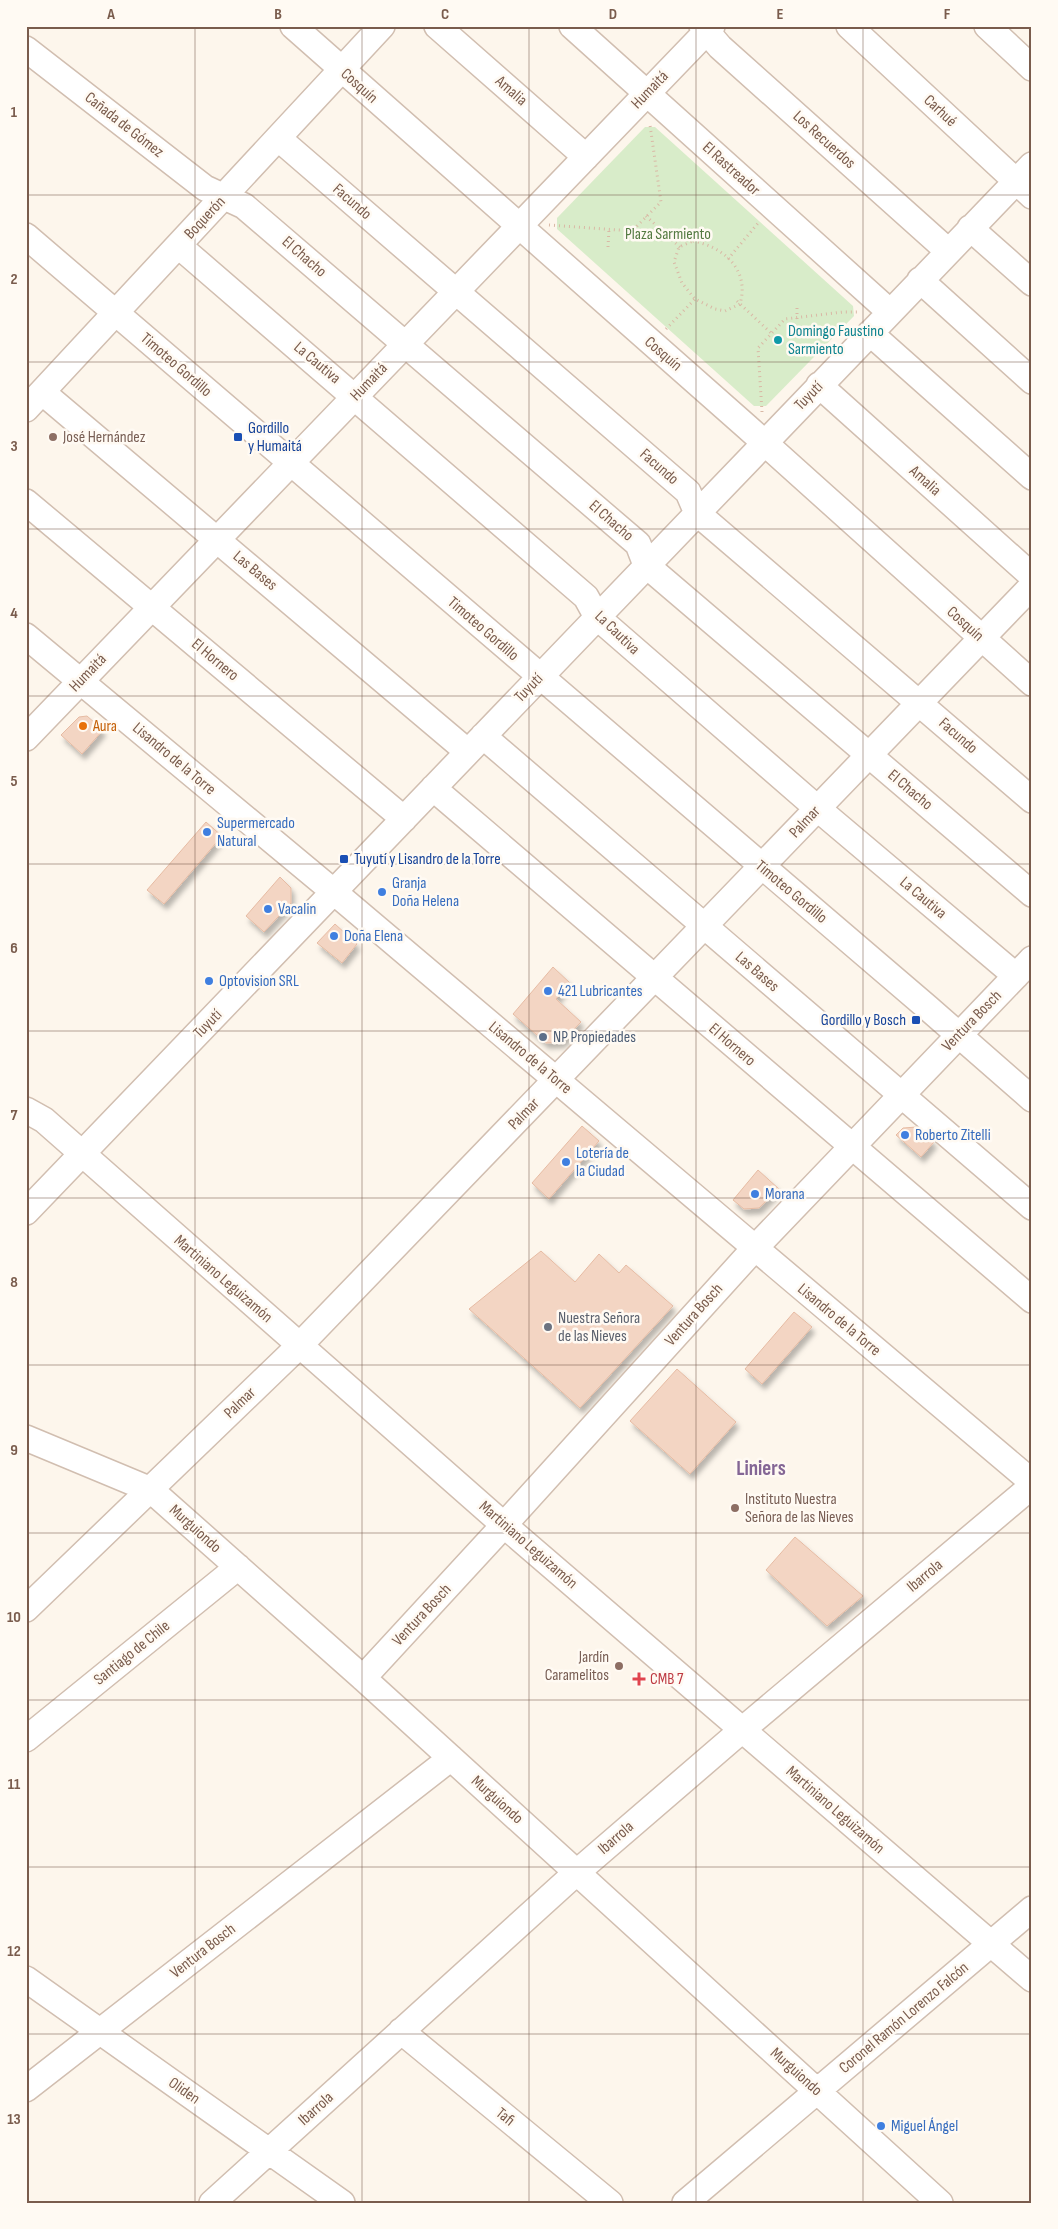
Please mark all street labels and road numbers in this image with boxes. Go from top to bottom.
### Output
street label: Cosquín [337,64,381,108]
street label: Humaitá [627,67,673,113]
street label: Amalia [490,71,531,110]
street label: Cañada de Gómez [81,88,167,162]
street label: Carhué [920,91,960,131]
street label: Los Recuerdos [789,107,859,173]
street label: El Rastreador [698,138,764,200]
street label: Facundo [329,180,375,224]
street label: Boquerón [181,193,229,243]
street label: El Chacho [278,233,330,281]
street label: Timoteo Gordillo [137,329,215,401]
street label: Cosquín [640,333,686,375]
street label: La Cautiva [290,338,344,388]
street label: Humaitá [346,359,392,405]
street label: Tuyutí [791,378,827,414]
street label: Facundo [636,445,682,489]
street label: Amalia [905,461,945,500]
street label: El Chacho [585,497,637,545]
street label: Las Bases [229,547,281,595]
street label: Timoteo Gordillo [444,593,522,665]
street label: Cosquín [943,602,987,646]
street label: La Cautiva [591,607,643,659]
street label: El Hornero [188,635,242,685]
street label: Humaitá [65,650,111,696]
street label: Tuyutí [511,670,547,706]
street label: Facundo [935,714,981,758]
street label: Lisandro de la Torre [129,719,219,799]
street label: El Chacho [884,766,936,814]
street label: Palmar [786,802,825,842]
street label: Timoteo Gordillo [751,856,831,928]
street label: La Cautiva [896,873,950,923]
street label: Las Bases [731,948,783,996]
street label: Ventura Bosch [938,987,1006,1055]
street label: Tuyutí [190,1006,226,1042]
street label: Lisandro de la Torre [485,1018,575,1098]
street label: El Hornero [705,1020,759,1070]
street label: Palmar [504,1094,544,1134]
street label: Martiniano Leguizamón [170,1231,276,1327]
street label: Ventura Bosch [661,1280,727,1350]
street label: Lisandro de la Torre [794,1280,884,1360]
street label: Palmar [220,1383,260,1423]
street label: Martiniano Leguizamón [475,1497,581,1593]
street label: Murguiondo [165,1501,225,1557]
street label: Ibarrola [903,1556,947,1596]
street label: Ventura Bosch [389,1580,455,1650]
street label: Santiago de Chile [90,1617,174,1689]
street label: Martiniano Leguizamón [782,1762,888,1858]
street label: Murguiondo [467,1772,527,1828]
street label: Ibarrola [594,1817,638,1859]
street label: Ventura Bosch [167,1920,239,1982]
street label: Coronel Ramón Lorenzo Falcón [835,1958,973,2078]
street label: Murguiondo [766,2044,826,2100]
street label: Oliden [165,2073,203,2109]
street label: Ibarrola [295,2088,337,2130]
street label: Tafi [492,2104,518,2130]

